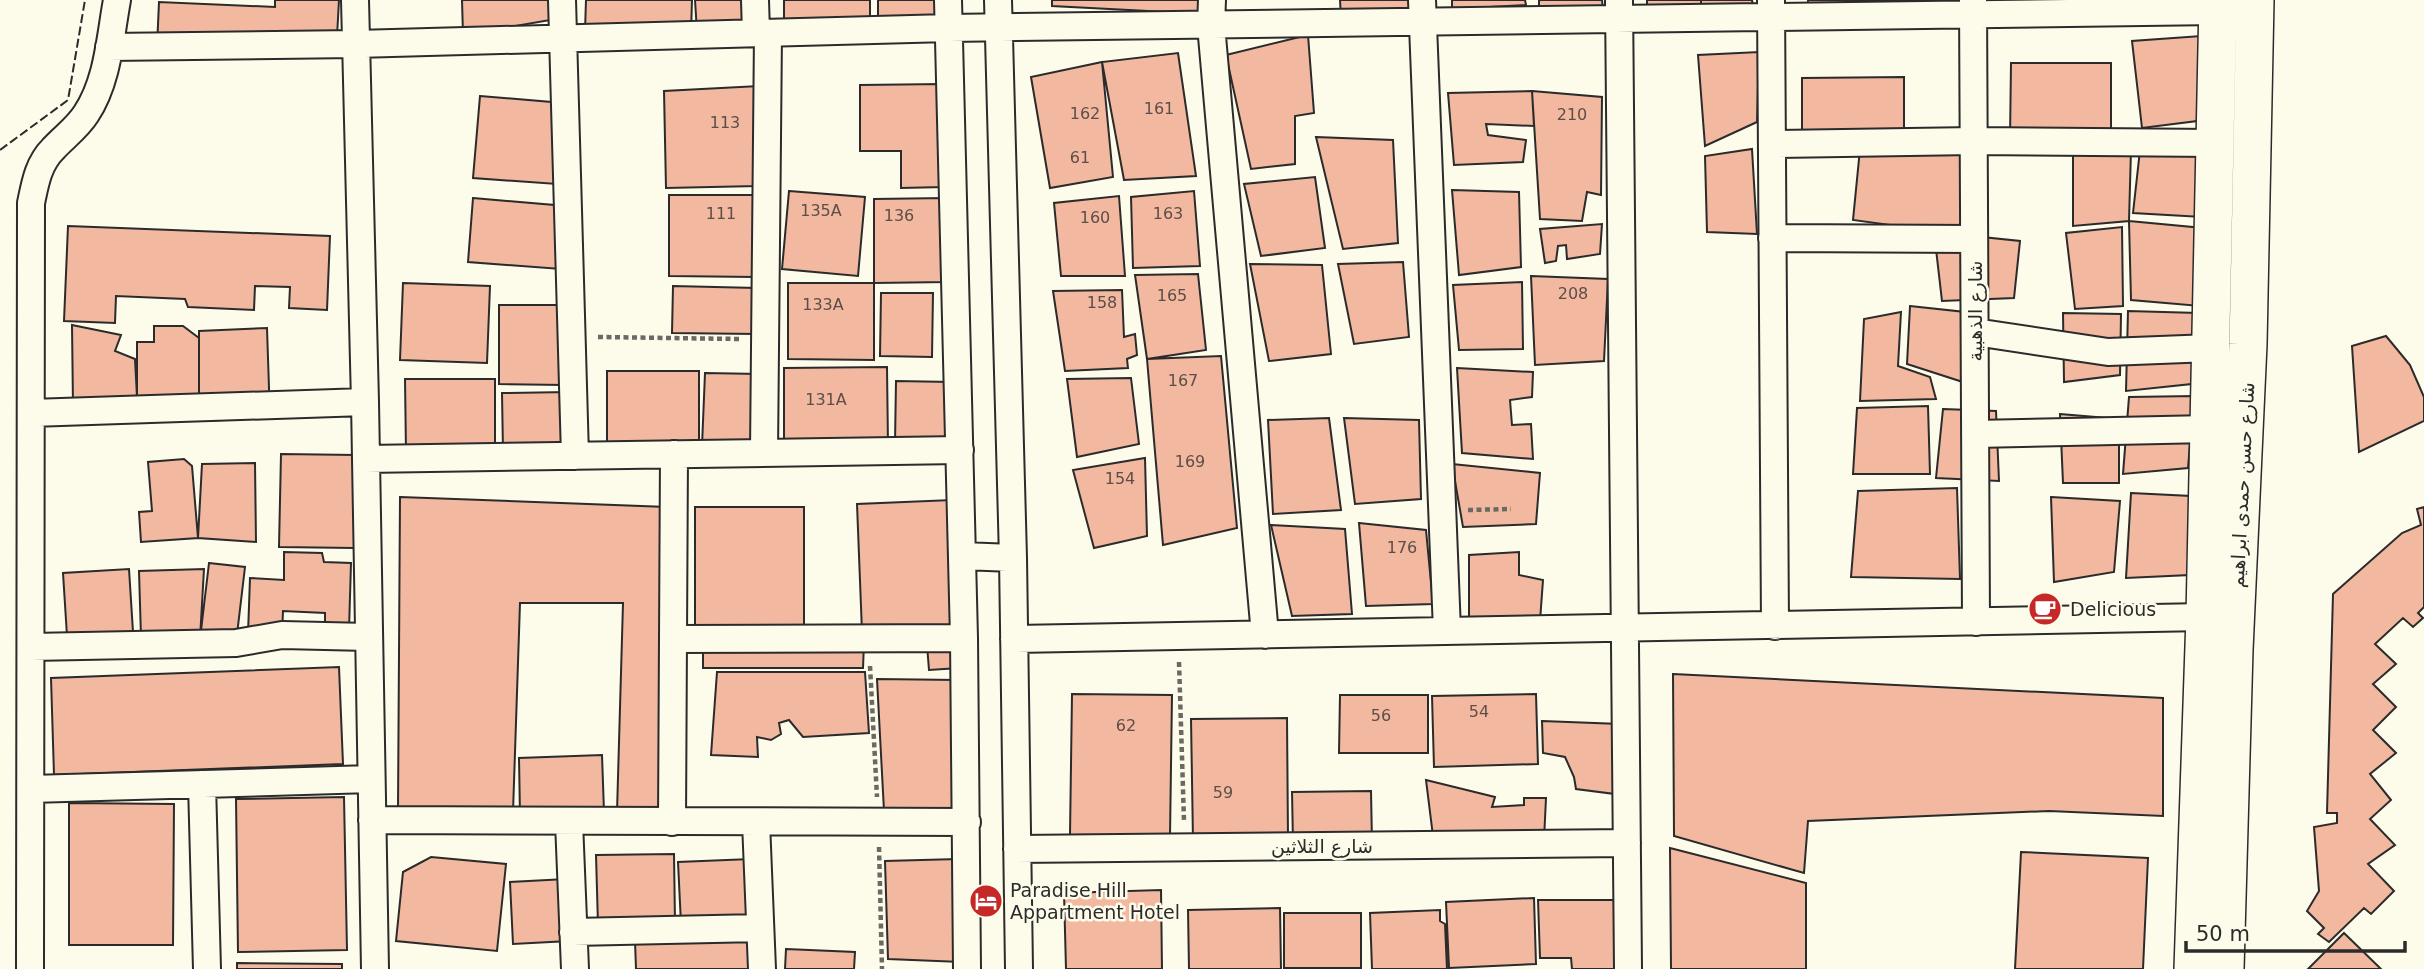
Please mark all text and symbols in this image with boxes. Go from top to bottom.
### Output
house number: 161 [1144,99,1174,118]
house number: 162 [1070,104,1100,123]
house number: 210 [1557,105,1587,124]
house number: 113 [710,113,740,132]
house number: 61 [1070,148,1090,167]
house number: 135A [800,201,842,220]
house number: 111 [706,204,736,223]
house number: 163 [1153,204,1183,223]
house number: 136 [884,206,914,225]
house number: 160 [1080,208,1110,227]
street label: شارع الذهبية [1964,261,1987,361]
house number: 208 [1558,284,1588,303]
house number: 165 [1157,286,1187,305]
house number: 158 [1087,293,1117,312]
house number: 133A [802,295,844,314]
house number: 167 [1168,371,1198,390]
street label: شارع حسن حمدى ابراهيم [2226,382,2259,588]
house number: 131A [805,390,847,409]
house number: 169 [1175,452,1205,471]
house number: 154 [1105,469,1135,488]
house number: 176 [1387,538,1417,557]
cafe icon: Delicious [2026,590,2064,628]
place label: Delicious [2070,598,2156,620]
house number: 54 [1469,702,1489,721]
house number: 56 [1371,706,1391,725]
house number: 62 [1116,716,1136,735]
house number: 59 [1213,783,1233,802]
street label: شارع الثلاثين [1271,835,1373,858]
place label: Paradise Hill Appartment Hotel [1010,879,1180,923]
hotel icon: Paradise Hill Appartment Hotel [967,882,1005,920]
scale bar [2186,909,2405,953]
text: 50 m [2196,922,2250,946]

